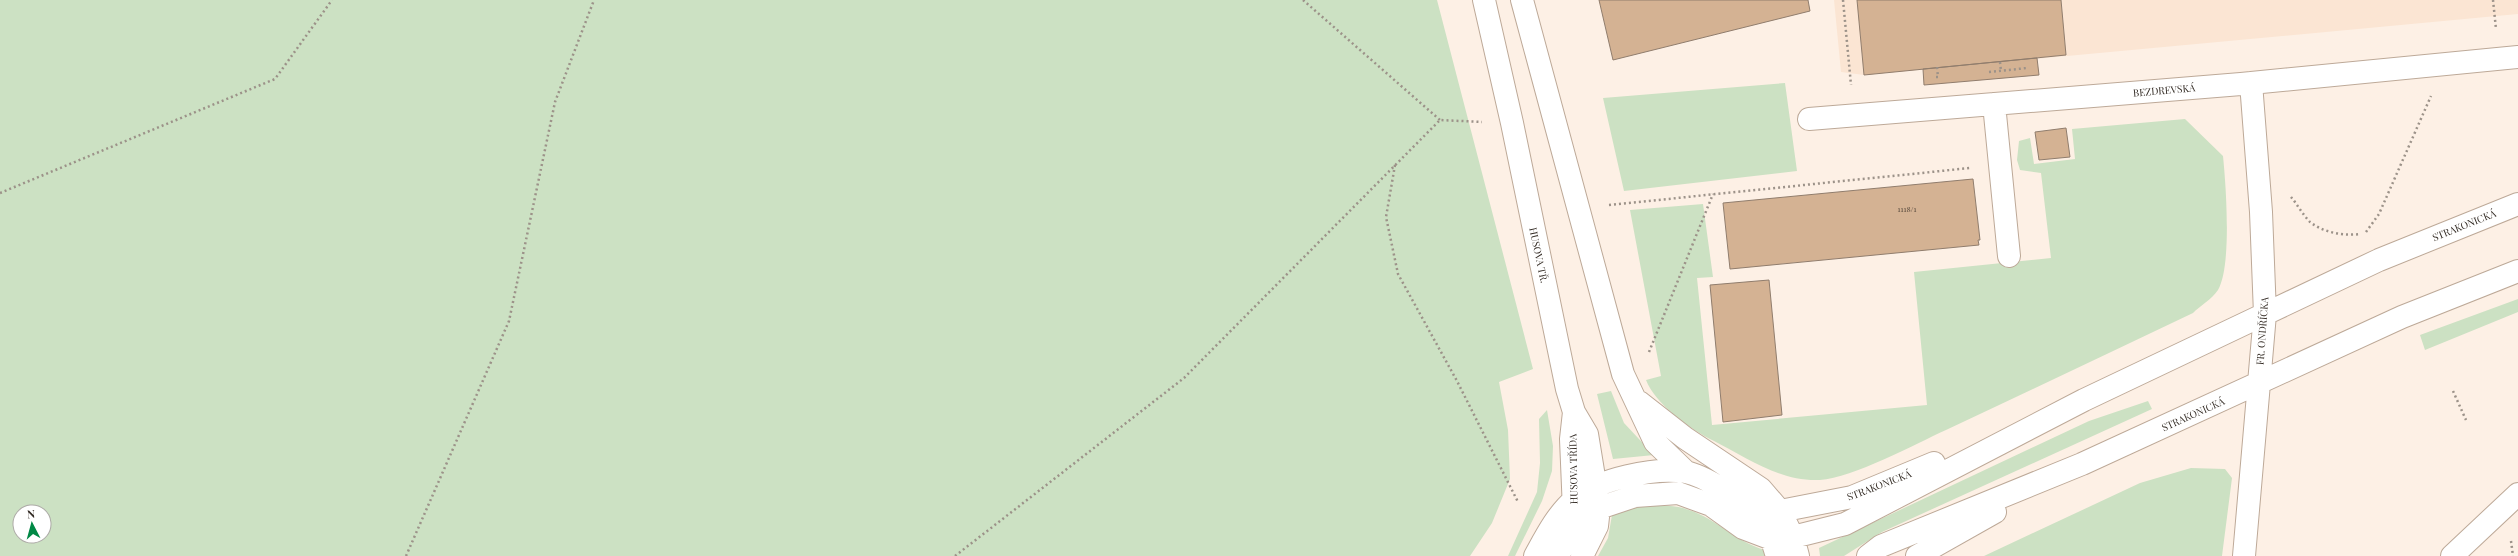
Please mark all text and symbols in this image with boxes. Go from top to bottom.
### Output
street label: BEZDREVSKÁ [2132,80,2196,100]
house number: 1118/1 [1898,203,1917,214]
street label: STRAKONICKÁ [2430,206,2499,244]
street label: HUSOVA TŘ. [1526,226,1552,284]
street label: FR. ONDŘÍČKA [2253,296,2271,366]
street label: STRAKONICKÁ [2159,394,2227,434]
street label: HUSOVA TŘÍDA [1565,433,1581,504]
street label: STRAKONICKÁ [1845,466,1914,504]
north arrow [12,504,52,544]
text: N [26,506,36,521]

